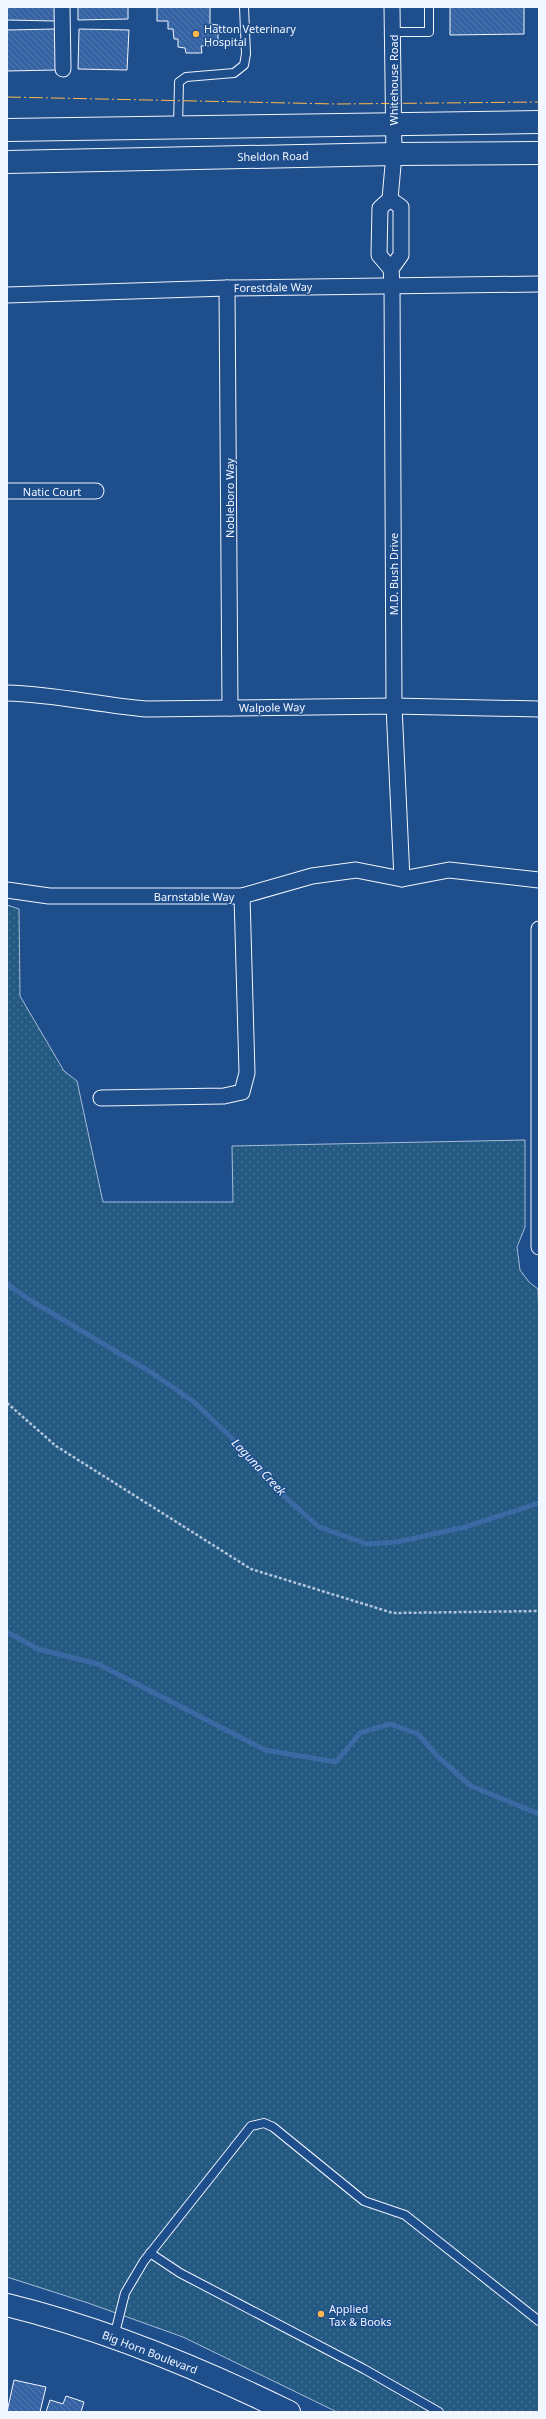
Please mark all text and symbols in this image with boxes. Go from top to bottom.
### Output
place label: Hatton Veterinary Hospital [204,21,296,49]
marker: Hatton Veterinary Hospital [191,29,201,39]
street label: Whitehouse Road [386,34,401,126]
street label: Sheldon Road [237,148,309,164]
street label: Forestdale Way [233,279,313,295]
street label: Nobleboro Way [222,458,237,538]
street label: Natic Court [23,484,81,499]
street label: M.D. Bush Drive [386,533,401,615]
street label: Walpole Way [239,699,306,715]
street label: Barnstable Way [154,889,235,904]
water label: Laguna Creek [228,1435,291,1500]
place label: Applied Tax & Books [329,2301,392,2329]
marker: Applied Tax & Books [316,2309,326,2319]
street label: Big Horn Boulevard [100,2327,200,2377]

